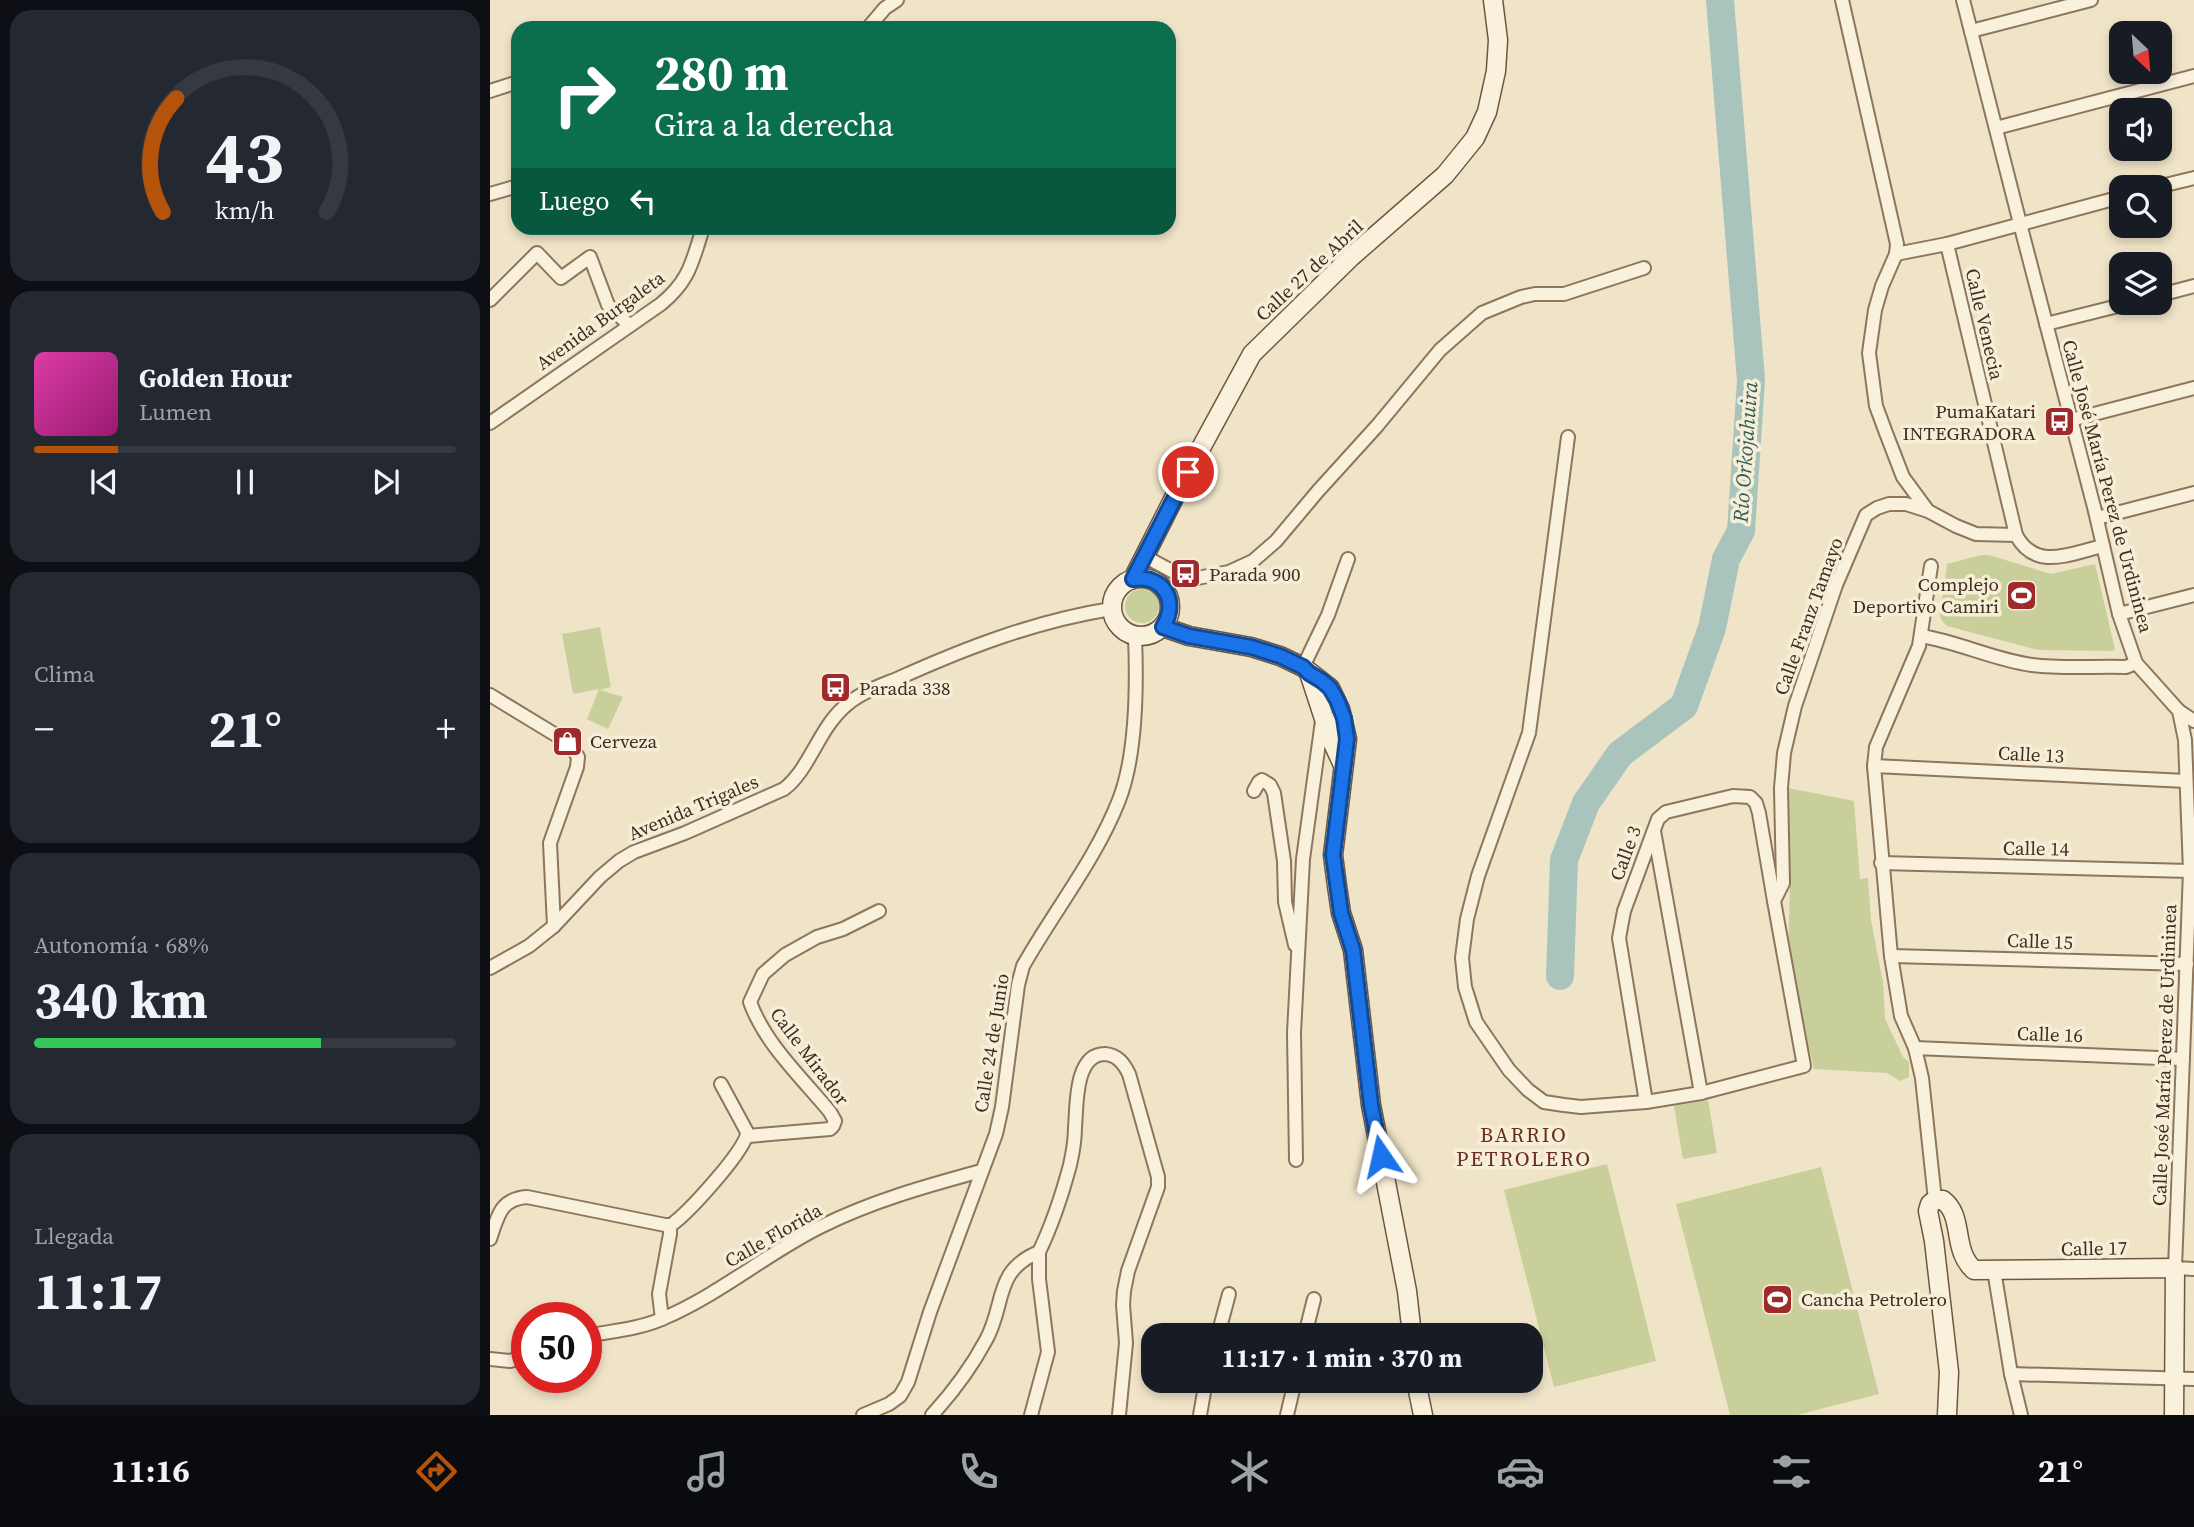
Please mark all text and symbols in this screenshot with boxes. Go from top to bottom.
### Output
north arrow [2109,21,2172,84]
map controls [2109,21,2172,315]
text: 280 m [654,39,789,106]
icon: right [539,49,630,140]
button: sound [2109,98,2172,161]
text: Gira a la derecha [654,103,894,147]
text: 43 [206,107,284,206]
button: search [2109,175,2172,238]
icon: left [624,182,662,220]
text: Luego [539,183,610,219]
text: km/h [215,192,275,226]
street label: Calle 27 de Abril [1250,213,1369,327]
button: layers [2109,252,2172,315]
street label: Avenida Burgaleta [530,264,670,376]
street label: Calle Venecia [1960,266,2011,383]
street label: Calle José María Perez de Urdininea [2056,337,2160,636]
text: Golden Hour [139,360,292,396]
water label: Río Orkojahuira [1726,381,1764,524]
text: Lumen [139,396,212,428]
place label: PumaKatari INTEGRADORA [1902,398,2036,446]
bus stop icon: PumaKatari INTEGRADORA [2042,405,2076,439]
pin [1158,442,1218,502]
icon: arrive [1169,453,1207,491]
icon: previous [85,463,123,501]
icon: pause [226,463,264,501]
icon: next [367,463,405,501]
street label: Calle Franz Tamayo [1767,534,1849,698]
bus stop icon: Parada 900 [1169,557,1203,591]
place label: Parada 900 [1209,561,1300,587]
place label: Complejo Deportivo Camiri [1852,571,1999,619]
sports icon: Complejo Deportivo Camiri [2005,578,2039,612]
text: Clima [34,658,95,690]
bus stop icon: Parada 338 [819,671,853,705]
place label: Parada 338 [859,675,950,701]
text: 21° [208,693,282,764]
text: − [34,703,54,755]
text: + [436,703,456,755]
shop icon: Cerveza [550,724,584,758]
place label: Cerveza [590,728,657,754]
street label: Calle 13 [1997,739,2065,769]
street label: Avenida Trigales [624,768,762,846]
street label: Calle 3 [1603,822,1647,884]
street label: Calle 14 [2003,834,2070,862]
street label: Calle José María Perez de Urdininea [2146,903,2182,1206]
street label: Calle 15 [2007,927,2073,955]
text: Autonomía · 68% [34,929,209,961]
text: 340 km [34,964,208,1035]
street label: Calle 24 de Junio [967,972,1015,1114]
street label: Calle Mirador [765,1002,855,1110]
street label: Calle 16 [2017,1020,2083,1048]
position arrow [1344,1119,1418,1193]
district label: BARRIO PETROLERO [1456,1120,1592,1173]
street label: Calle Florida [720,1197,827,1273]
text: Llegada [34,1220,114,1252]
street label: Calle 17 [2061,1234,2127,1262]
text: 11:17 [34,1255,162,1326]
sports icon: Cancha Petrolero [1761,1282,1795,1316]
place label: Cancha Petrolero [1801,1286,1947,1312]
speed limit sign: 50 [511,1302,602,1393]
text: 11:17 · 1 min · 370 m [1222,1340,1462,1376]
icon: directions [412,1447,461,1496]
icon: music [683,1447,732,1496]
icon: phone [954,1447,1003,1496]
icon: climate [1225,1447,1274,1496]
icon: car [1496,1447,1545,1496]
icon: filters [1767,1447,1816,1496]
text: 11:16 [111,1449,190,1493]
text: 21° [2038,1449,2083,1493]

